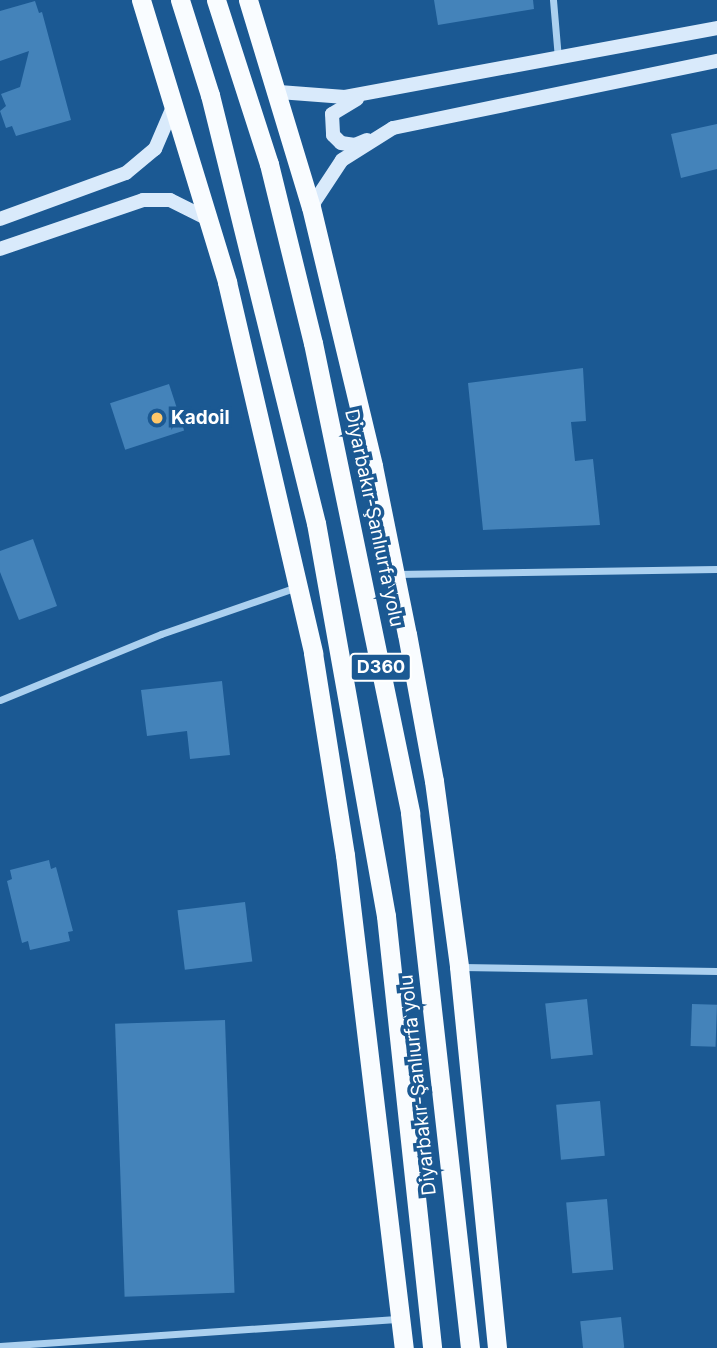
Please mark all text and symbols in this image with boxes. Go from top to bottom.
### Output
place label: Kadoil [171,407,230,429]
street label: Diyarbakır-Şanlıurfa yolu [340,407,408,629]
marker: Kadoil [149,410,165,426]
road number: D360 [350,652,412,682]
street label: Diyarbakır-Şanlıurfa yolu [395,973,441,1197]

